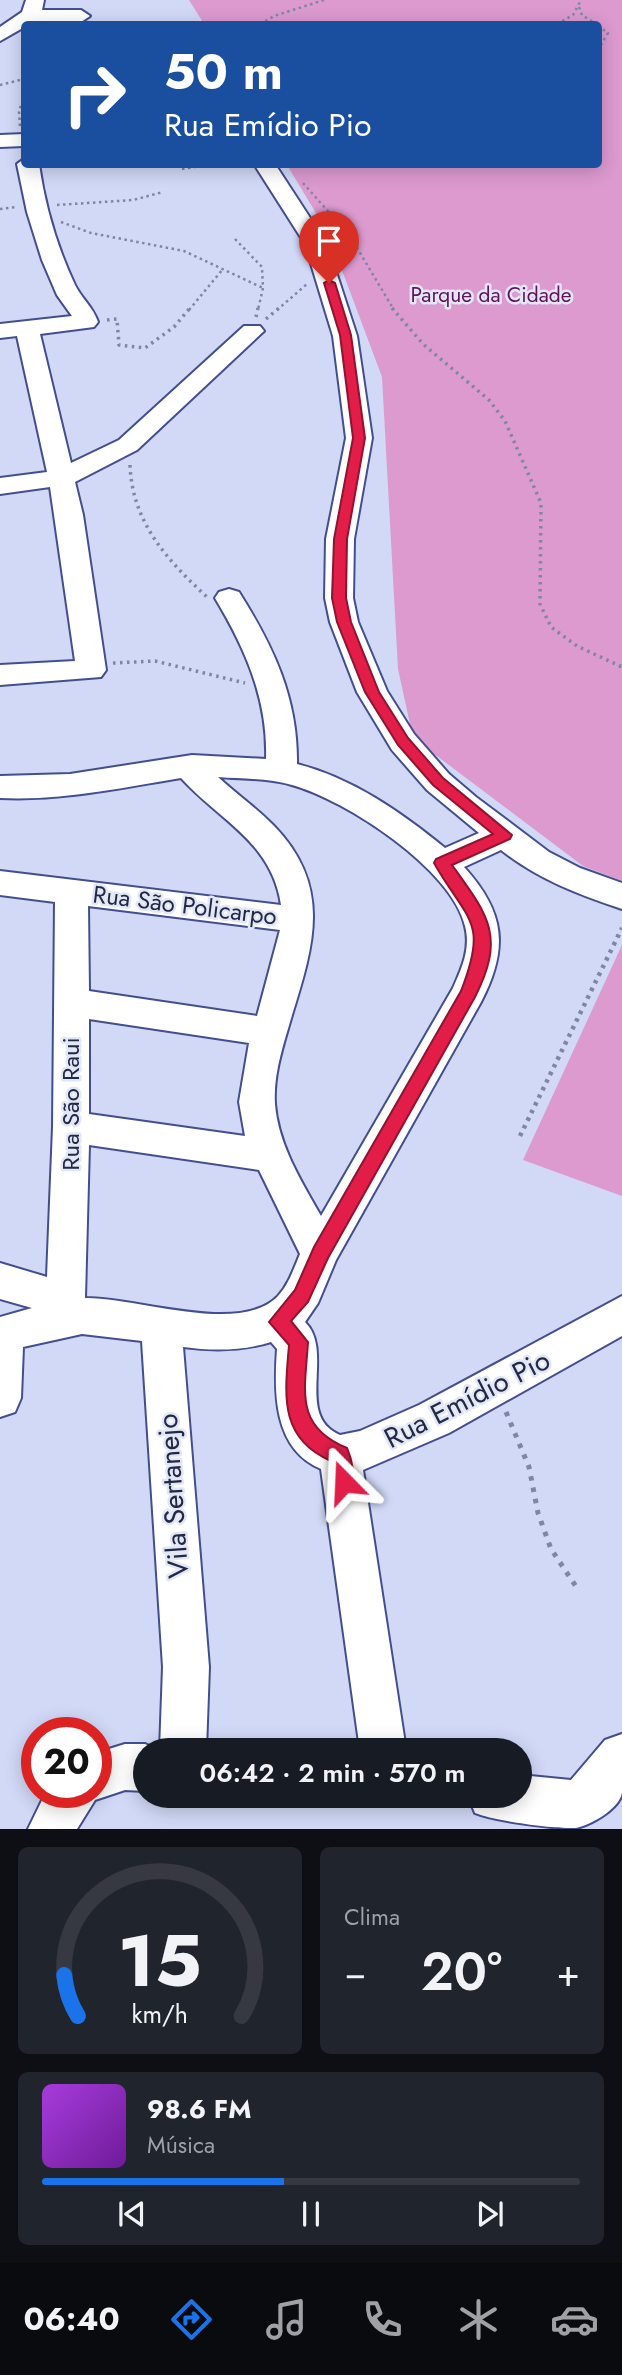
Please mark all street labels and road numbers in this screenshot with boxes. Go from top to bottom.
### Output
street label: Rua São Policarpo [91,876,279,934]
street label: Rua São Raui [53,1037,88,1171]
street label: Rua Emídio Pio [377,1340,557,1458]
street label: Vila Sertanejo [147,1412,199,1580]

